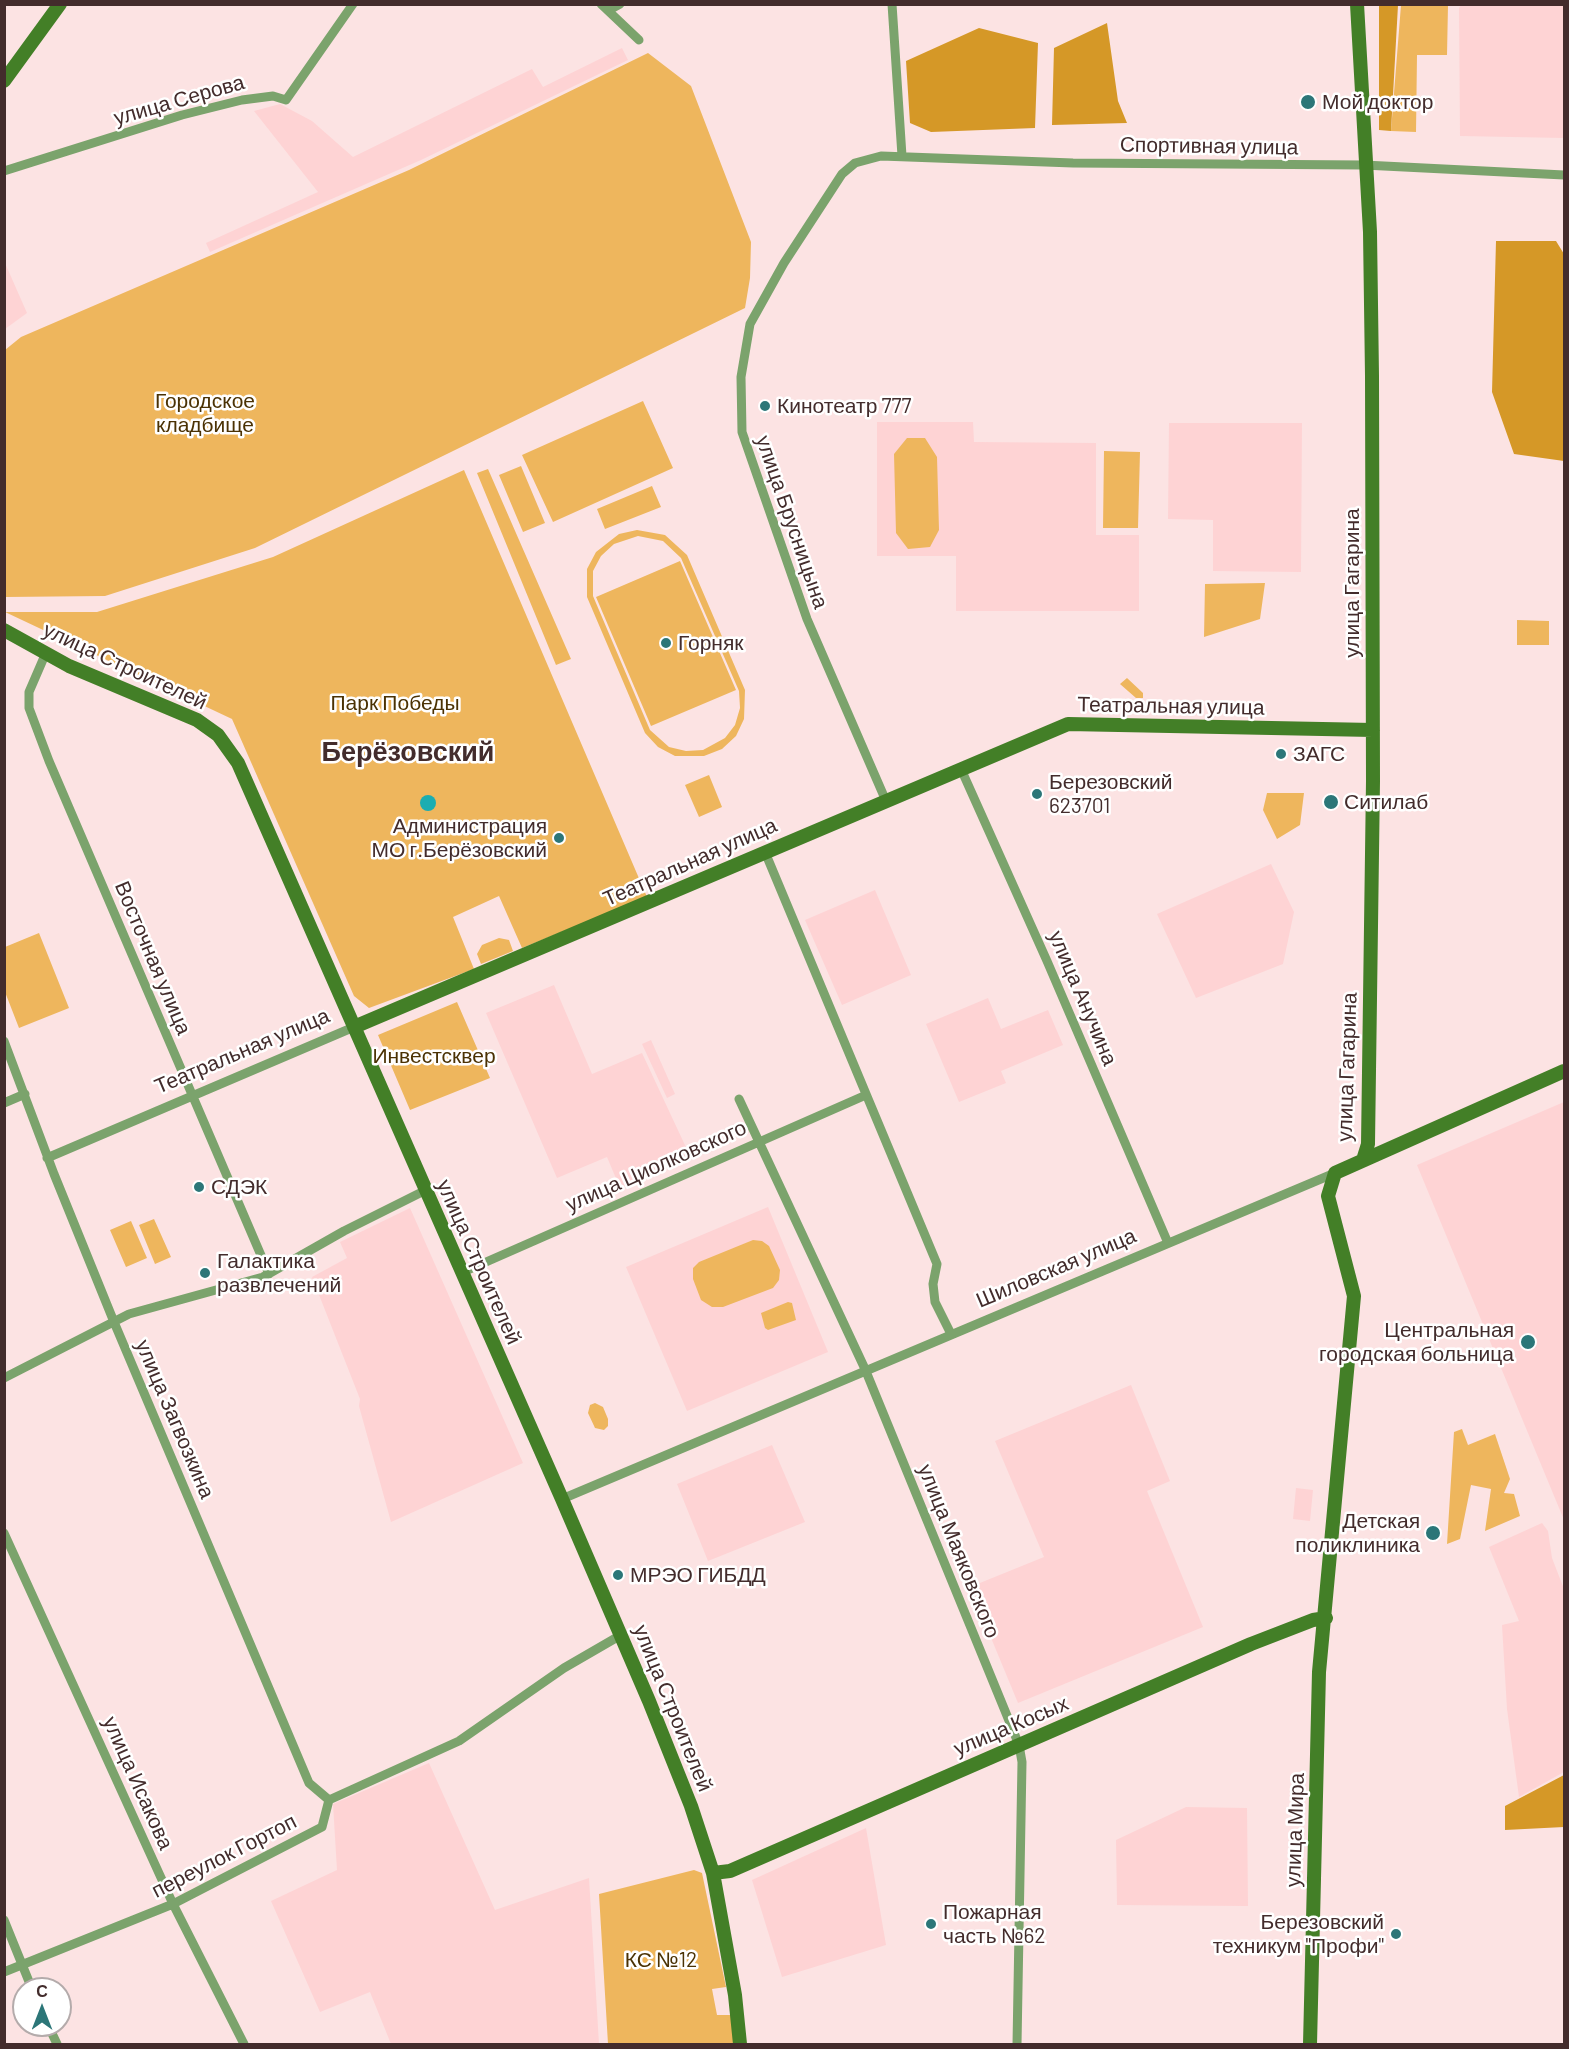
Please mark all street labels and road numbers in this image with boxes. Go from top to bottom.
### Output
street label: улица Серова [111,69,247,131]
street label: Спортивная улица [1120,132,1298,160]
street label: улица Брусницына [751,432,833,612]
street label: улица Гагарина [1339,508,1365,658]
street label: улица Строителей [39,617,211,715]
street label: Театральная улица [1077,692,1265,720]
street label: Театральная улица [599,812,781,912]
street label: Восточная улица [109,877,197,1039]
street label: улица Анучина [1043,927,1123,1069]
street label: улица Гагарина [1332,992,1362,1142]
street label: Театральная улица [151,1003,333,1099]
street label: улица Циолковского [562,1115,750,1217]
street label: улица Строителей [431,1176,527,1348]
street label: Шиловская улица [972,1223,1140,1313]
street label: улица Загвозкина [130,1336,220,1502]
street label: улица Маяковского [913,1460,1005,1642]
street label: улица Строителей [628,1621,718,1795]
street label: улица Косых [950,1691,1072,1761]
street label: улица Исакова [97,1713,179,1853]
street label: улица Мира [1280,1772,1310,1888]
street label: переулок Гортоп [147,1809,301,1903]

